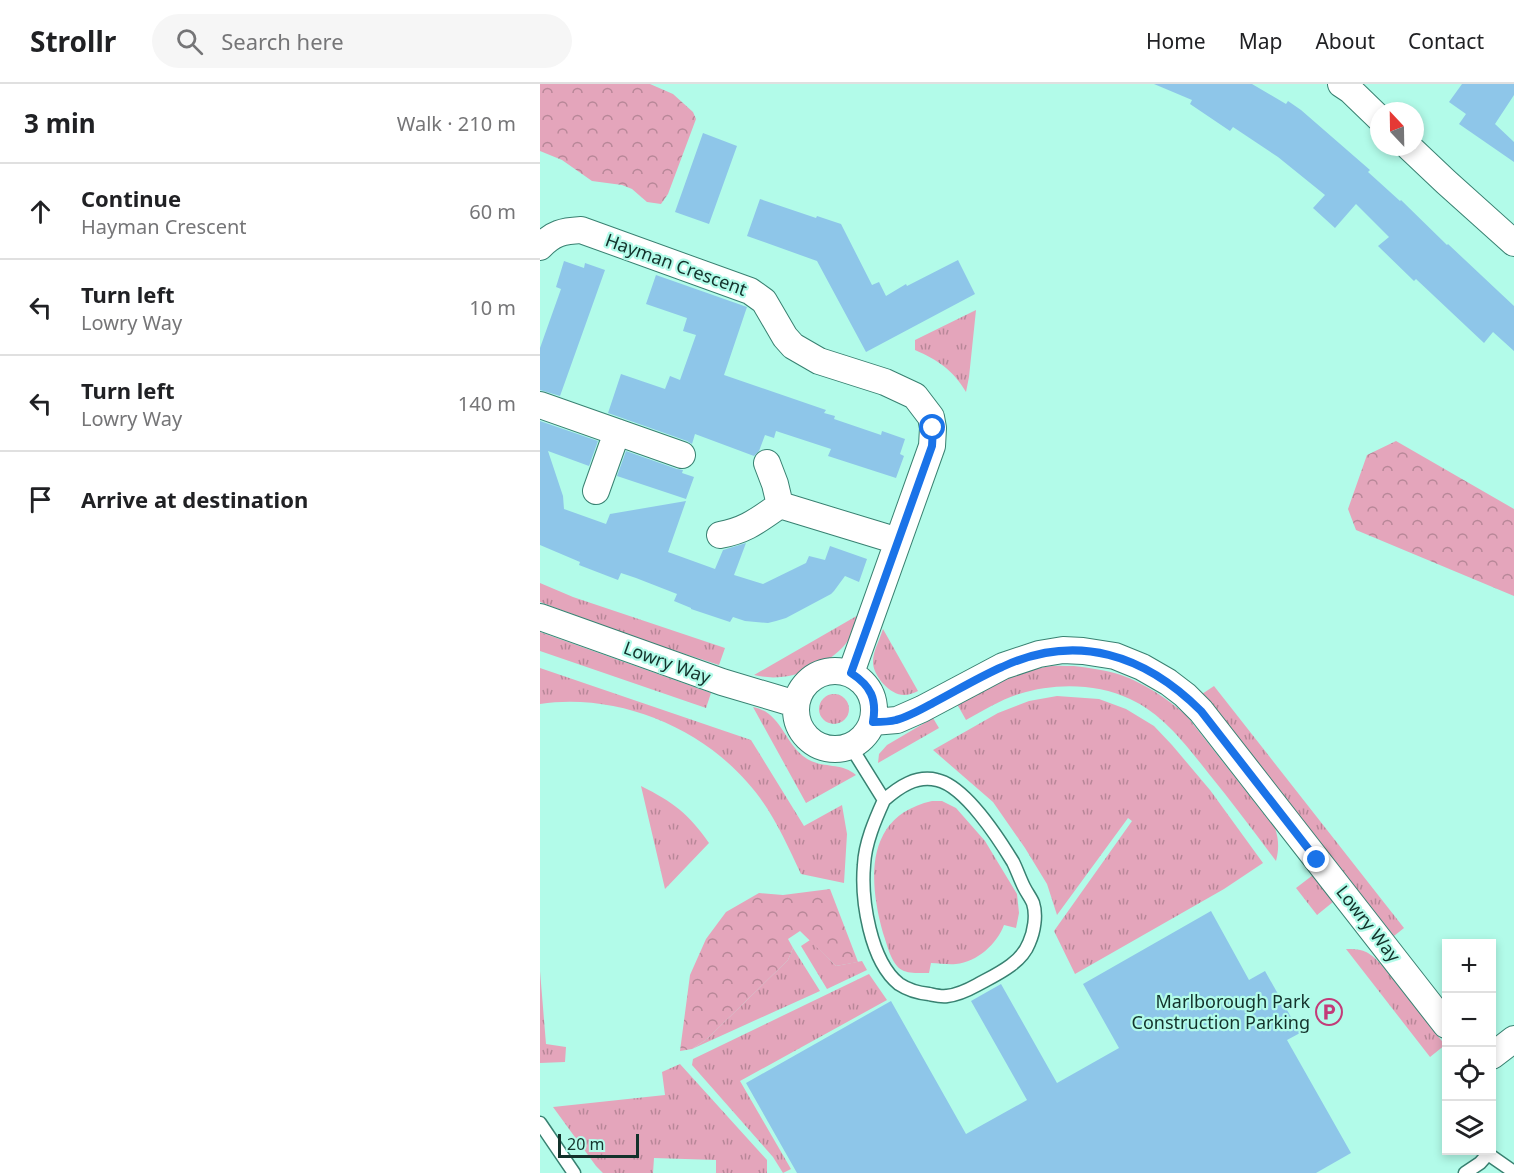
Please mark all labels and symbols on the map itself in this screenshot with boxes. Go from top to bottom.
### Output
north arrow [1370,102,1424,156]
street label: Hayman Crescent [602,227,751,301]
route start [919,414,945,440]
street label: Lowry Way [620,635,715,689]
route end [1303,846,1329,872]
street label: Lowry Way [1331,880,1407,967]
place label: Marlborough Park Construction Parking [1132,989,1310,1034]
parking icon: Marlborough Park Construction Parking [1314,997,1344,1027]
scale bar [558,1131,639,1158]

